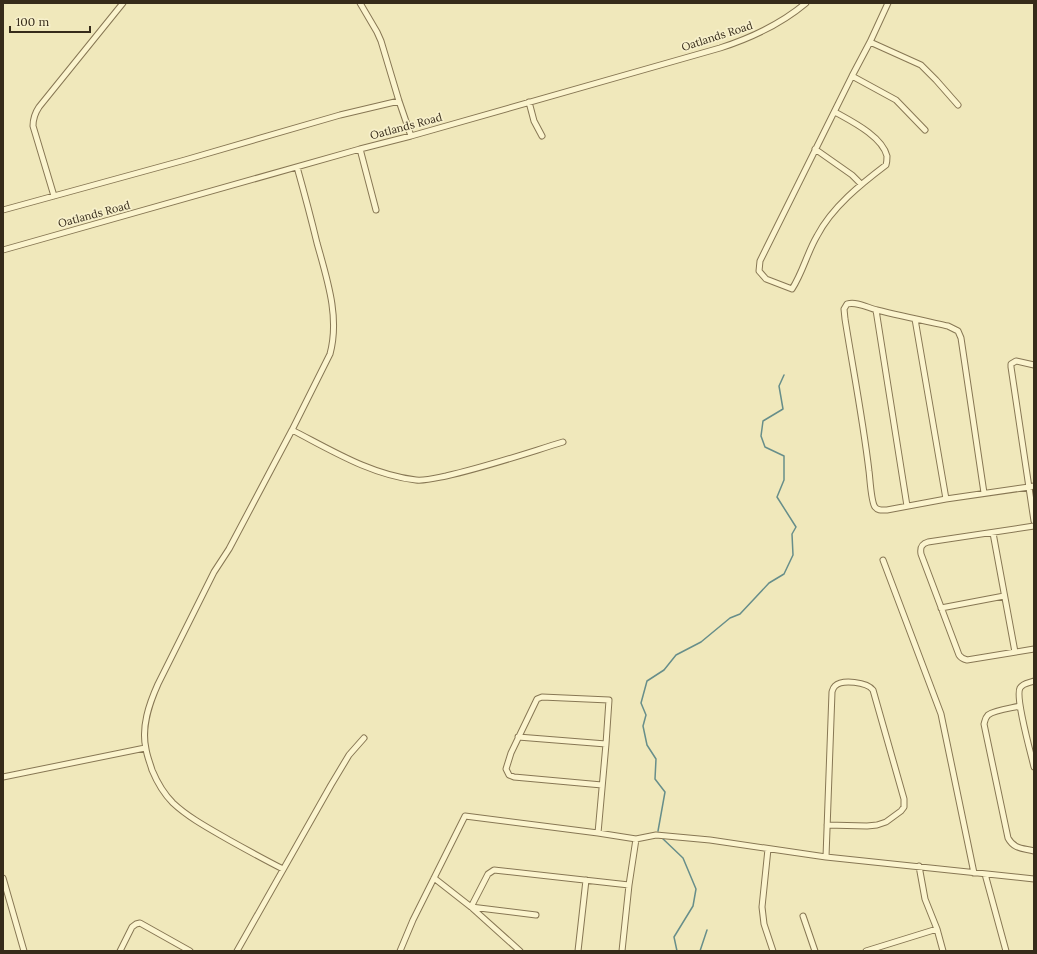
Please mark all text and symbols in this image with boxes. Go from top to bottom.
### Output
scale bar [10,8,90,34]
text: 100 m [16,14,49,29]
street label: Oatlands Road [680,18,755,54]
street label: Oatlands Road [368,110,444,142]
street label: Oatlands Road [56,198,132,230]

